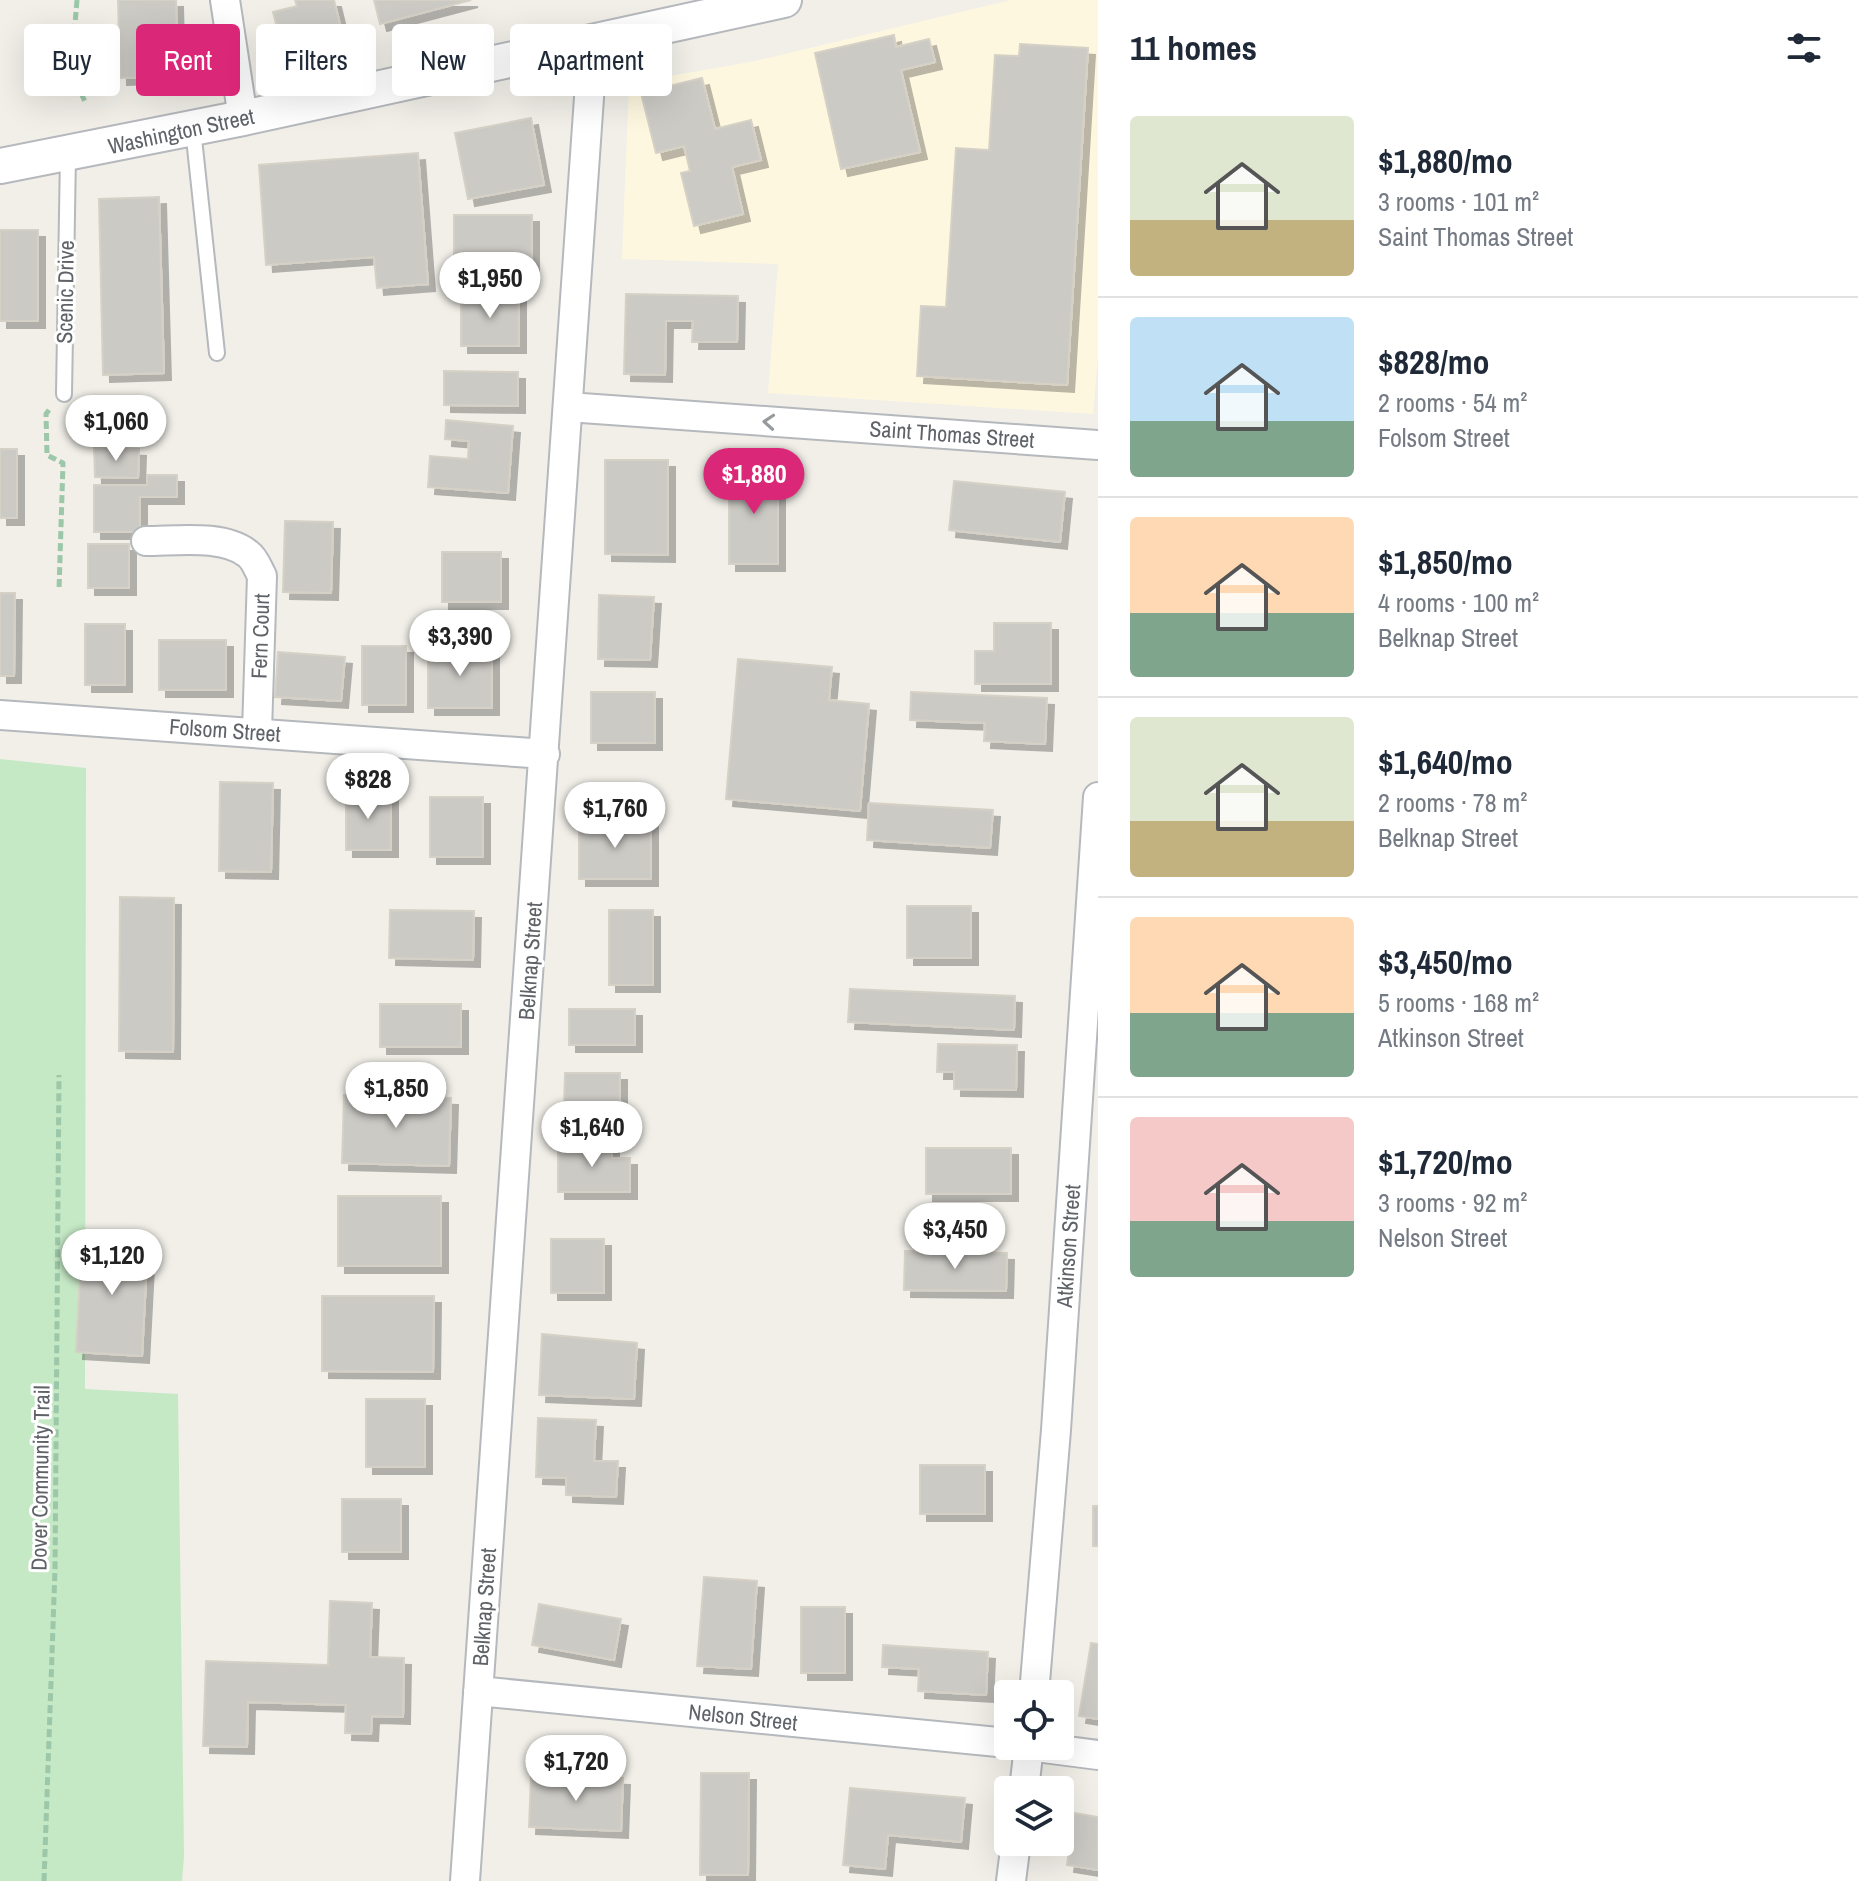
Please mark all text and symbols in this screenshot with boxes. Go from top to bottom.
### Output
chip: Buy [24,24,120,96]
chip: Rent [136,24,240,96]
chip: Filters [256,24,376,96]
chip: New [392,24,494,96]
chip: Apartment [510,24,672,96]
text: 11 homes [1130,25,1257,71]
icon: filters [1782,26,1826,70]
street label: Washington Street [105,101,257,161]
text: $1,880/mo [1378,138,1513,184]
icon: home [1194,148,1290,244]
text: 3 rooms · 101 m² [1378,184,1539,219]
text: Saint Thomas Street [1378,219,1573,254]
street label: Scenic Drive [49,240,81,344]
pin: $1,950 [425,252,555,320]
text: $1,950 [457,260,523,295]
text: $828/mo [1378,339,1490,385]
icon: home [1194,349,1290,445]
text: 2 rooms · 54 m² [1378,385,1527,420]
pin: $1,060 [51,395,181,463]
text: $1,060 [83,403,149,438]
street label: Saint Thomas Street [869,413,1035,455]
one-way arrow [762,414,775,431]
text: Folsom Street [1378,420,1510,455]
pin: $1,880 [689,448,819,516]
text: $1,880 [721,456,787,491]
text: $1,850/mo [1378,539,1513,585]
icon: home [1194,549,1290,645]
text: 4 rooms · 100 m² [1378,585,1539,620]
street label: Fern Court [244,593,276,679]
pin: $3,390 [395,610,525,678]
text: $3,390 [427,618,493,653]
text: Belknap Street [1378,620,1518,655]
street label: Folsom Street [168,711,282,749]
text: $1,640/mo [1378,739,1513,785]
icon: home [1194,749,1290,845]
pin: $828 [321,753,415,821]
text: $828 [344,761,392,796]
pin: $1,760 [550,782,680,850]
text: 2 rooms · 78 m² [1378,785,1527,820]
text: $1,760 [582,790,648,825]
text: Belknap Street [1378,820,1518,855]
street label: Belknap Street [511,901,549,1021]
text: $3,450/mo [1378,939,1513,985]
icon: home [1194,949,1290,1045]
text: 5 rooms · 168 m² [1378,985,1539,1020]
text: Atkinson Street [1378,1020,1524,1055]
pin: $1,850 [331,1062,461,1130]
text: $1,850 [363,1070,429,1105]
pin: $1,640 [527,1101,657,1169]
text: $1,640 [559,1109,625,1144]
text: $1,720/mo [1378,1139,1513,1185]
icon: home [1194,1149,1290,1245]
street label: Atkinson Street [1049,1183,1087,1310]
text: 3 rooms · 92 m² [1378,1185,1527,1220]
pin: $3,450 [890,1203,1020,1271]
text: $3,450 [922,1211,988,1246]
text: Nelson Street [1378,1220,1507,1255]
pin: $1,120 [47,1229,177,1297]
text: $1,120 [79,1237,145,1272]
street label: Dover Community Trail [23,1385,57,1571]
street label: Belknap Street [465,1547,503,1667]
map controls [994,1680,1074,1856]
button: locate [994,1680,1074,1760]
street label: Nelson Street [687,1696,799,1738]
pin: $1,720 [511,1735,641,1803]
text: $1,720 [543,1743,609,1778]
button: layers [994,1776,1074,1856]

